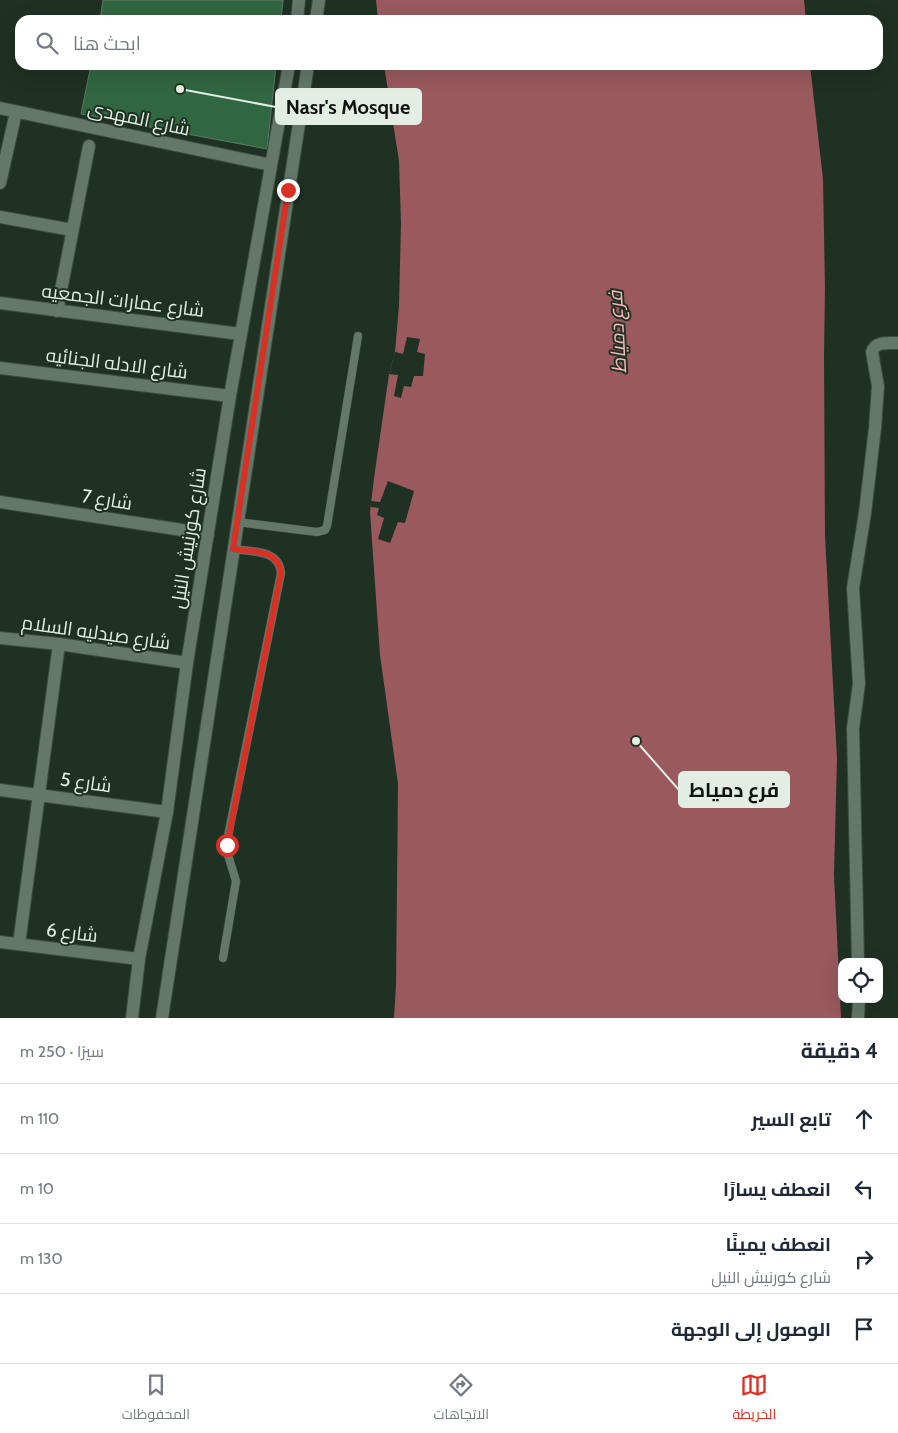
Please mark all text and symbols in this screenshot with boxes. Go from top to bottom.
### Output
search box [15,15,883,70]
icon: search [33,29,61,57]
text: ابحث هنا [73,32,141,55]
callout: Nasr's Mosque [276,89,421,124]
text: Nasr's Mosque [286,95,410,119]
street label: شارع المهدى [85,96,192,143]
route end [277,179,300,202]
street label: شارع عمارات الجمعيه [40,279,205,324]
water label: فرع دمياط [603,288,633,374]
street label: شارع الادله الجنائيه [44,343,189,386]
street label: شارع كورنيش النيل [166,466,213,610]
street label: شارع 7 [80,484,134,517]
street label: شارع صيدليه السلام [20,611,172,656]
street label: شارع 5 [59,768,113,799]
callout: فرع دمياط [679,772,789,807]
text: فرع دمياط [689,778,779,804]
route start [216,834,239,857]
street label: شارع 6 [45,918,99,949]
map controls [838,958,883,1003]
button: locate [838,958,883,1003]
text: 4 دقيقة [801,1038,878,1063]
text: سيرًا · 250 m [20,1042,104,1061]
icon: ahead [850,1105,878,1133]
text: تابع السير [751,1108,831,1131]
text: 110 m [20,1109,59,1128]
icon: left [850,1175,878,1203]
text: انعطف يسارًا [723,1178,831,1201]
text: 10 m [20,1179,54,1198]
text: انعطف يمينًا [725,1233,831,1256]
icon: right [850,1245,878,1273]
text: 130 m [20,1249,63,1268]
text: شارع كورنيش النيل [711,1268,831,1287]
icon: arrive [850,1315,878,1343]
text: الوصول إلى الوجهة [671,1318,831,1341]
tab: المحفوظات [122,1371,190,1427]
tab: الاتجاهات [434,1371,489,1427]
tab: الخريطة [733,1371,776,1427]

